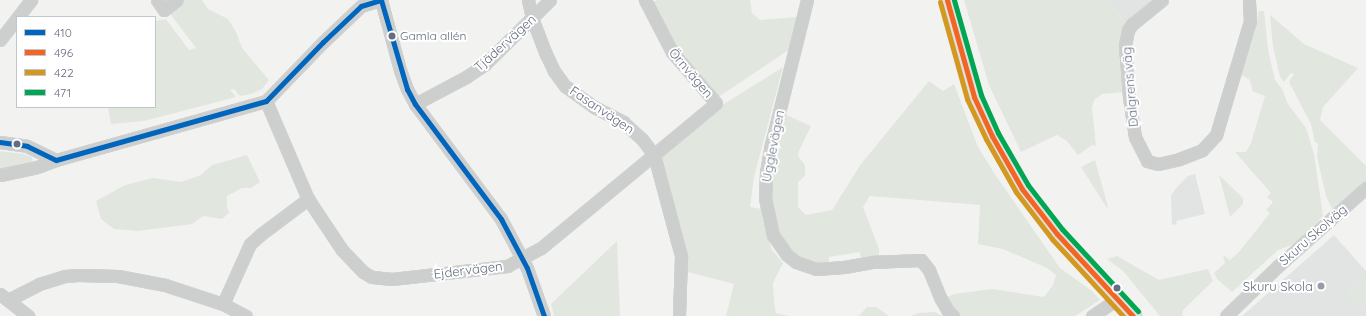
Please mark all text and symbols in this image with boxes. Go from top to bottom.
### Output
street label: Tjädervägen [471,11,539,75]
legend [16,16,156,108]
text: 410 [54,25,72,40]
place label: Gamla allén [400,29,466,43]
marker: Gamla allén [387,31,397,41]
text: 496 [54,45,73,60]
street label: Örnvägen [666,45,716,101]
street label: Dalgrens väg [1119,46,1141,128]
text: 422 [54,65,74,80]
street label: Fasanvägen [567,83,637,137]
text: 471 [54,85,71,100]
street label: Ugglevägen [758,109,788,183]
unlabelled marker [12,139,22,149]
street label: Skuru Skolväg [1276,201,1350,269]
street label: Ejdervägen [433,258,503,282]
place label: Skuru Skola [1243,278,1313,294]
marker: Skuru Skola [1316,281,1326,291]
unlabelled marker [1112,283,1122,293]

